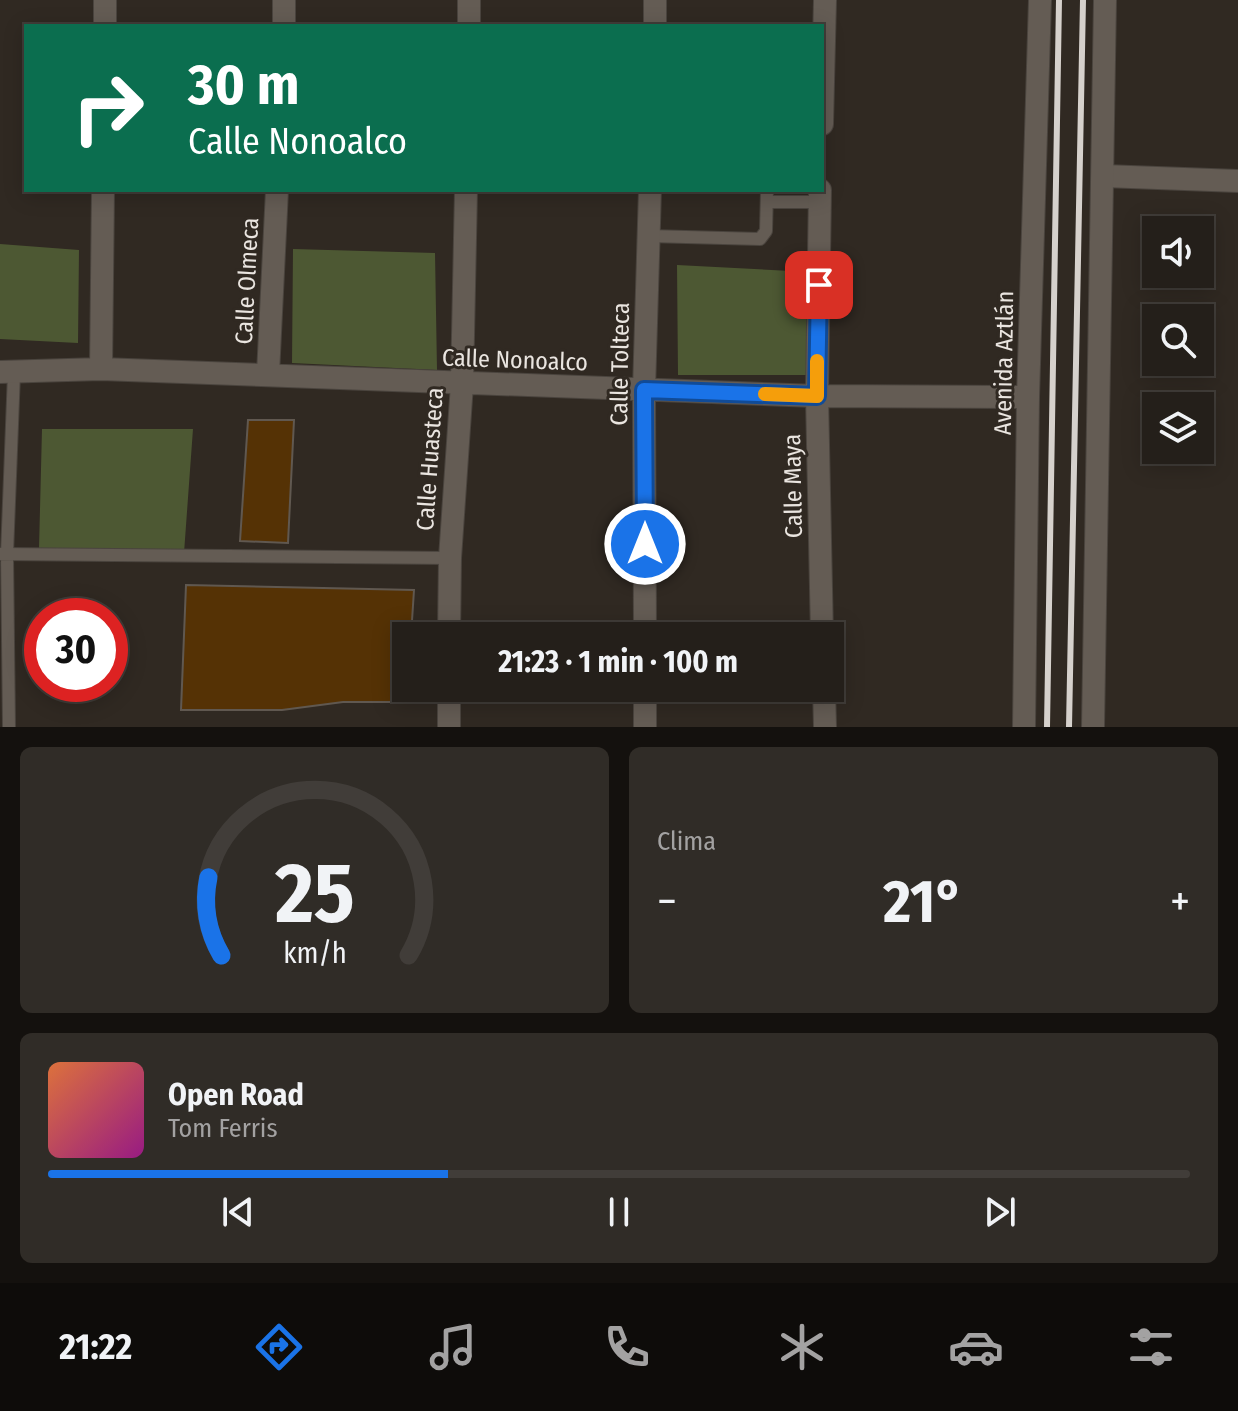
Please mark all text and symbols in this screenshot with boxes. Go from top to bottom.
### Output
text: 30 m [188,52,299,119]
icon: right [56,56,160,160]
text: Calle Nonoalco [188,120,407,164]
map controls [1142,216,1214,464]
button: sound [1142,216,1214,288]
street label: Calle Olmeca [230,217,264,345]
pin [785,251,853,319]
icon: arrive [797,263,841,307]
street label: Avenida Aztlán [989,291,1019,435]
street label: Calle Tolteca [605,302,635,426]
button: search [1142,304,1214,376]
street label: Calle Nonoalco [442,343,588,377]
street label: Calle Huasteca [411,386,449,532]
button: layers [1142,392,1214,464]
street label: Calle Maya [778,434,808,538]
position arrow [603,502,687,586]
speed limit sign: 30 [24,598,128,702]
text: 21:23 · 1 min · 100 m [498,644,738,680]
text: Clima [657,826,716,857]
text: 25 [274,844,354,944]
text: 21° [883,866,964,938]
text: − [657,875,677,928]
text: + [1170,875,1190,928]
text: km/h [283,936,346,971]
text: Open Road [168,1077,304,1113]
text: Tom Ferris [168,1113,278,1144]
icon: previous [216,1190,260,1234]
icon: pause [597,1190,641,1234]
icon: next [978,1190,1022,1234]
icon: directions [251,1319,307,1375]
icon: music [425,1319,481,1375]
icon: phone [599,1319,655,1375]
icon: climate [774,1319,830,1375]
icon: car [948,1319,1004,1375]
icon: filters [1123,1319,1179,1375]
text: 21:22 [59,1325,132,1369]

